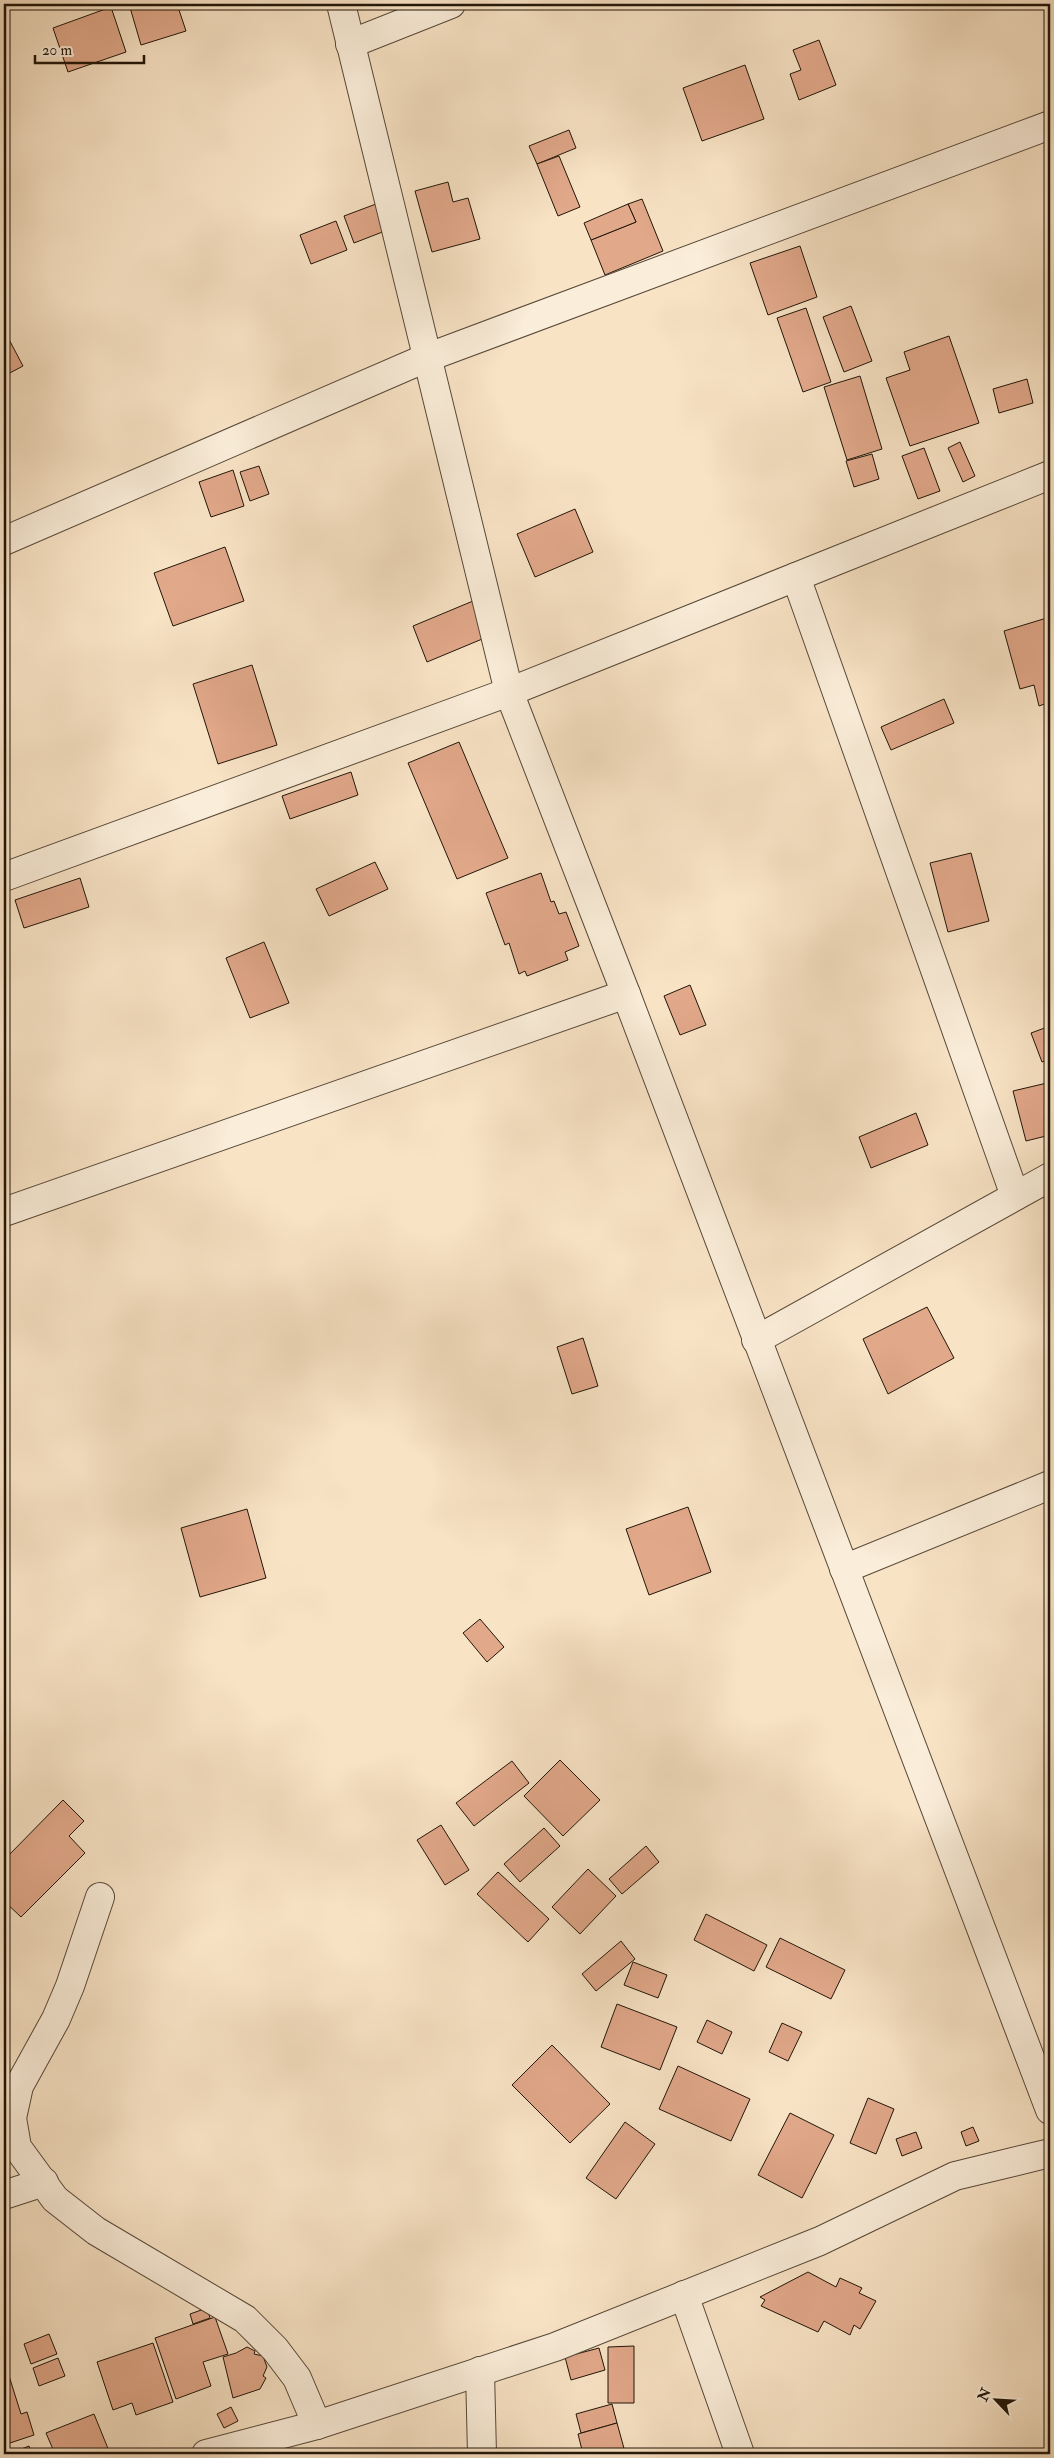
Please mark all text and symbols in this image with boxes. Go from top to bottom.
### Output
scale bar [35,32,144,64]
text: 20 m [42,41,72,60]
north arrow [972,2376,1022,2426]
text: N [974,2385,995,2405]

